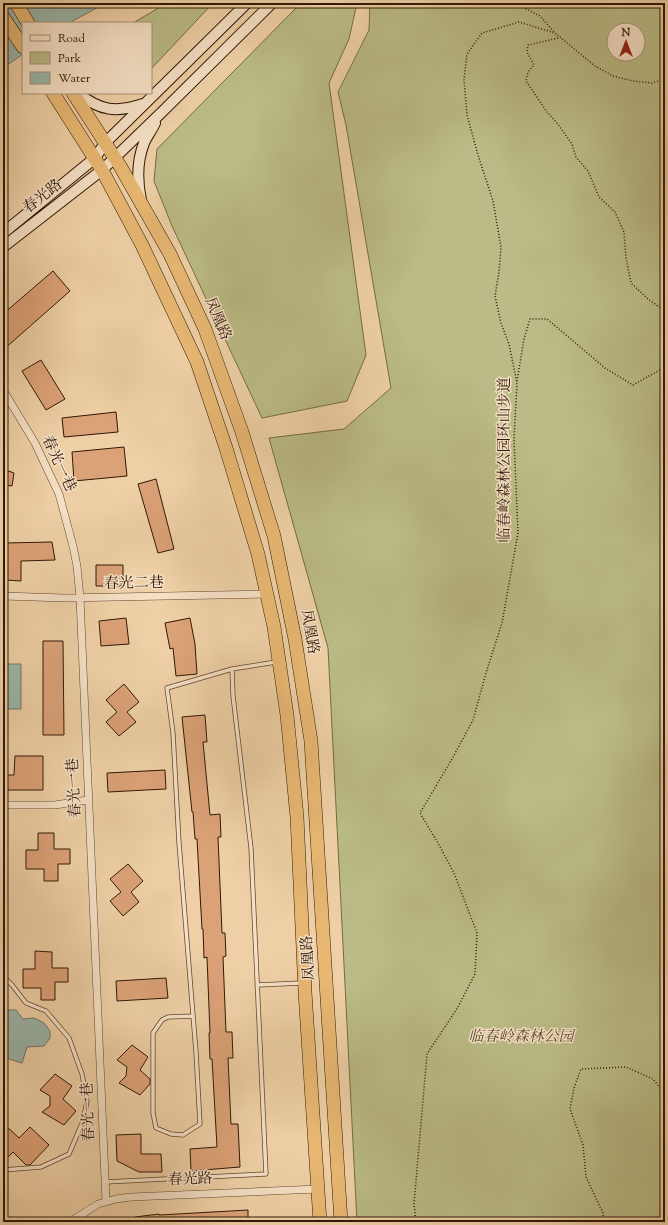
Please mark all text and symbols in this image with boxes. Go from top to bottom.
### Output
legend [22,22,152,94]
north arrow [606,22,646,62]
text: N [621,25,631,41]
text: Road [58,30,85,48]
text: Park [58,50,81,68]
text: Water [58,70,91,88]
street label: 春光路 [19,175,67,219]
street label: 凤凰路 [199,294,235,344]
street label: 临春岭森林公园环山步道 [495,377,516,543]
street label: 春光一巷 [36,432,80,496]
street label: 春光二巷 [104,573,164,595]
street label: 凤凰路 [295,608,323,656]
street label: 春光一巷 [63,757,87,819]
street label: 凤凰路 [297,935,321,981]
park label: 临春岭森林公园 [468,1027,575,1048]
street label: 春光一巷 [77,1082,101,1142]
street label: 春光路 [167,1169,213,1191]

